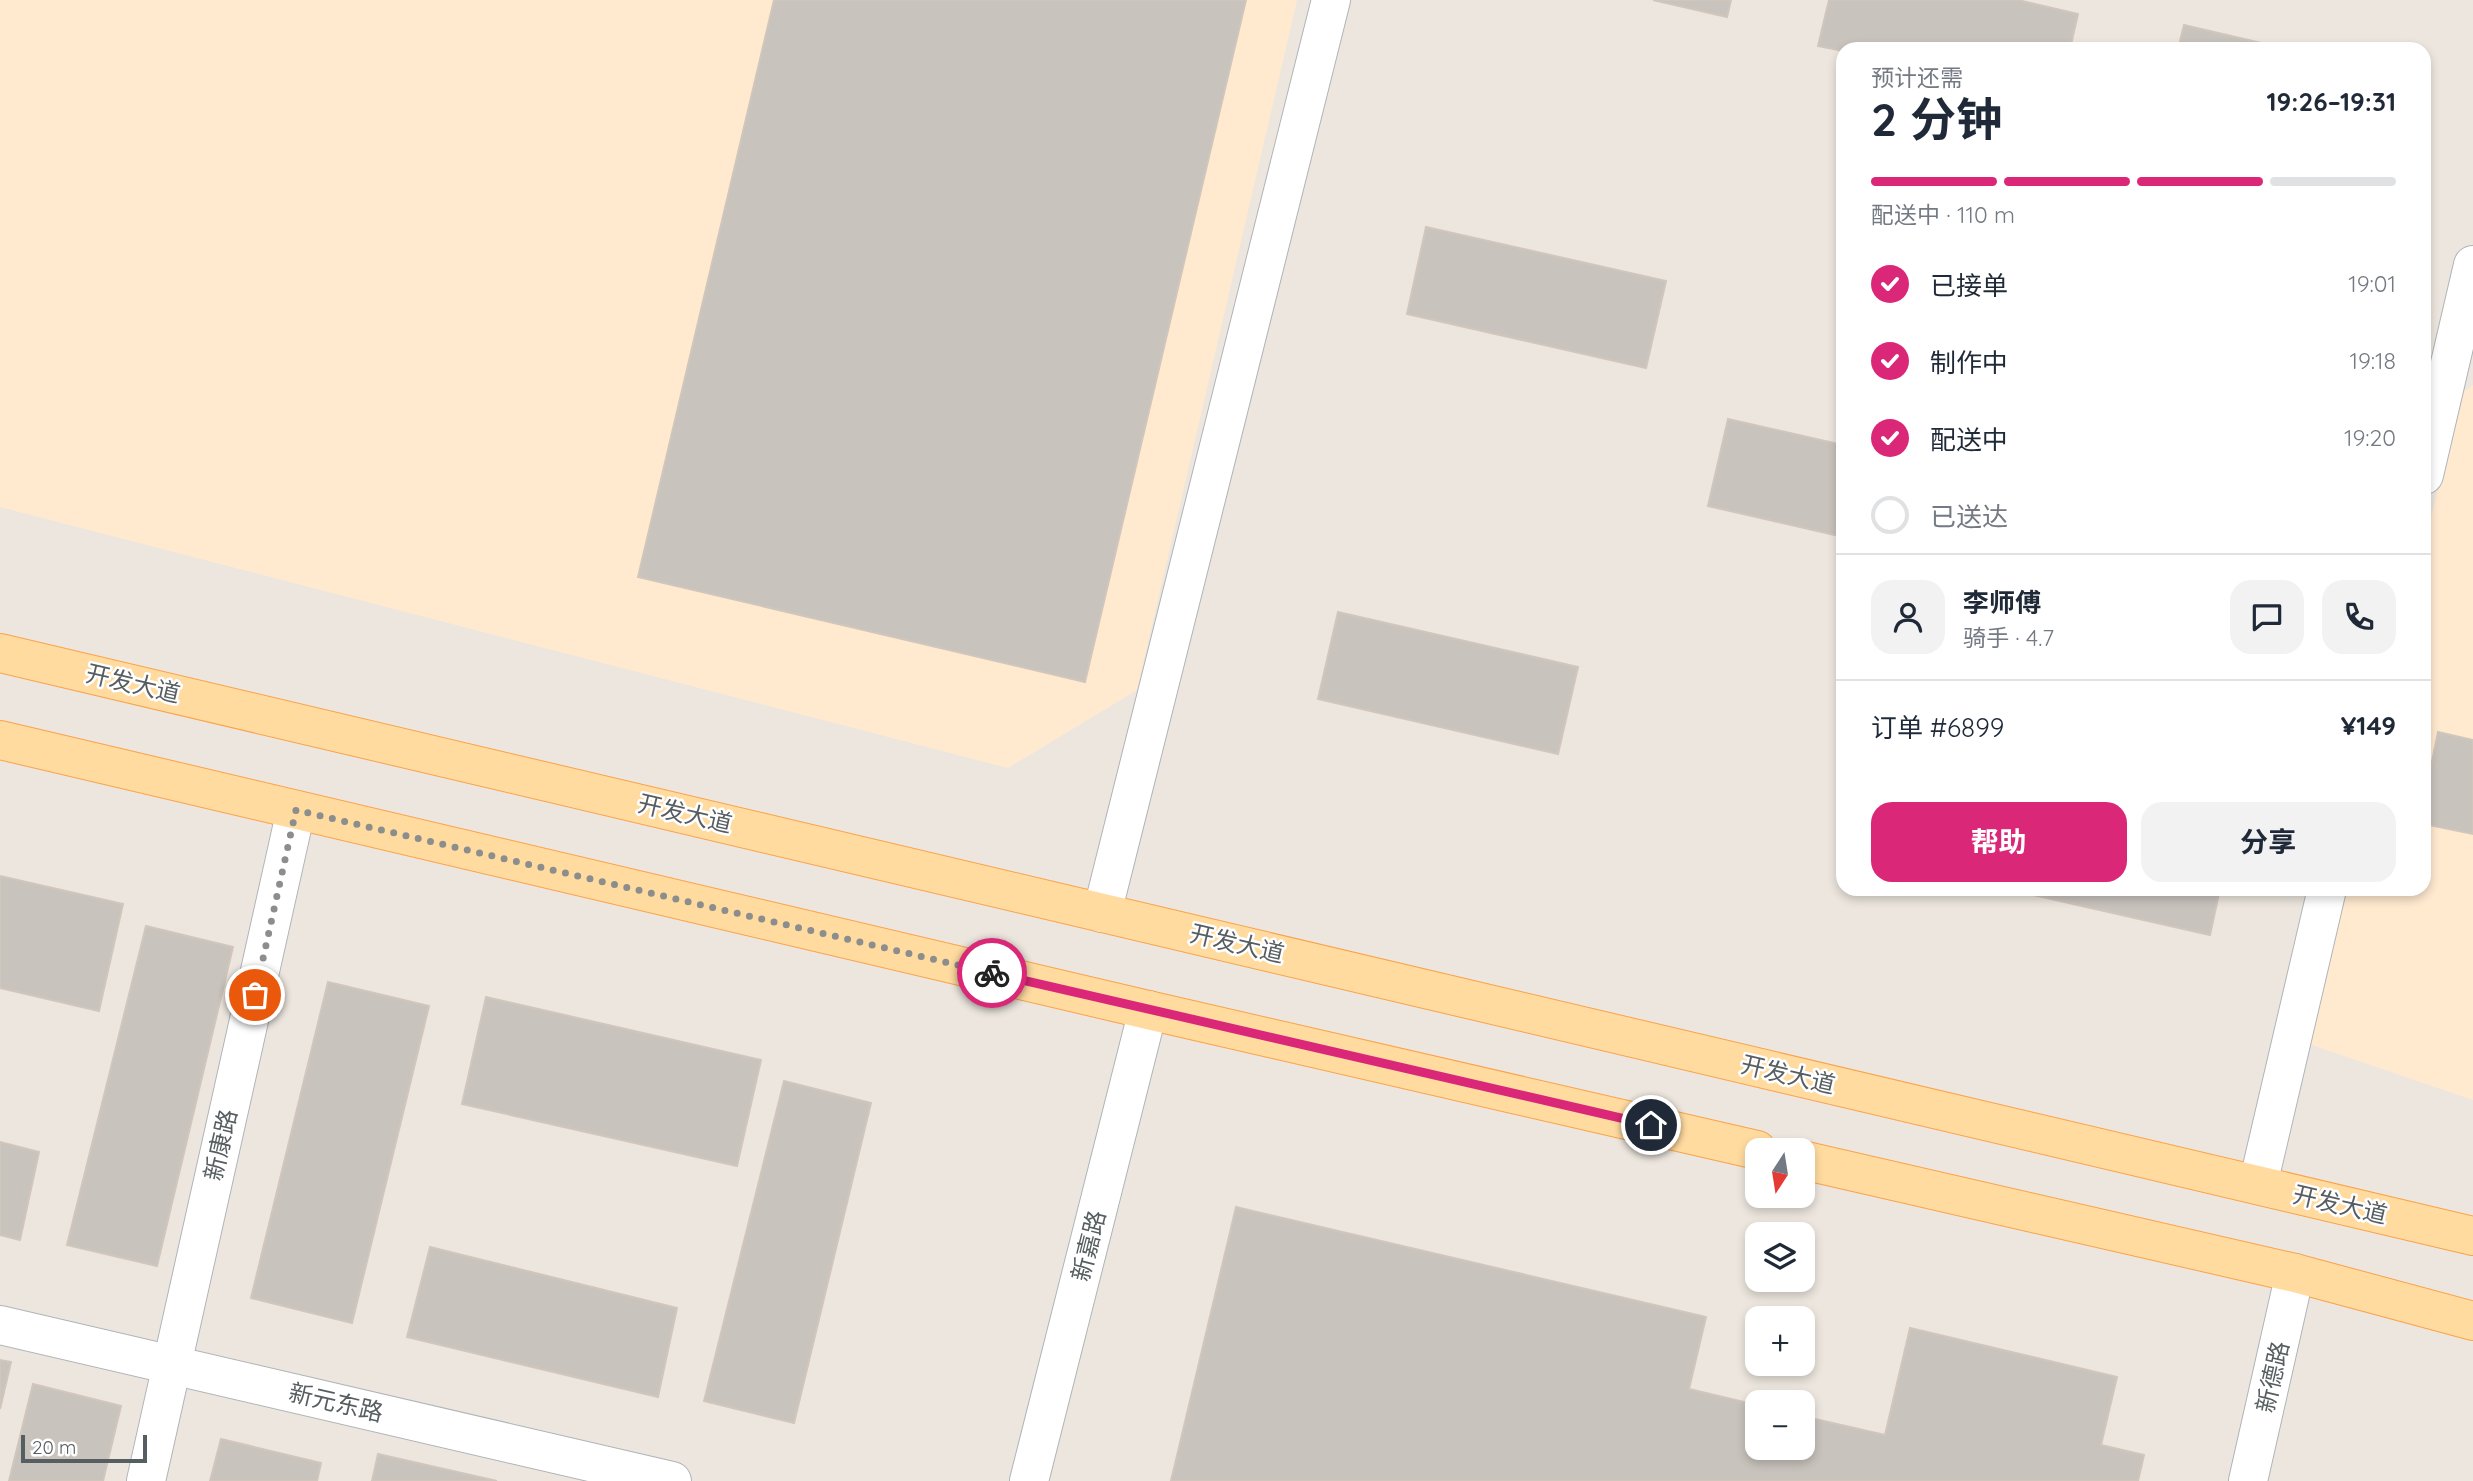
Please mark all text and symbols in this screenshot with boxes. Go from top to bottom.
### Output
text: 预计还需 [1871,63,1963,92]
text: 19:26–19:31 [2266,85,2396,118]
text: 2 分钟 [1871,90,2002,148]
text: 配送中 · 110 m [1871,200,2015,229]
icon: check [1871,265,1909,303]
text: 已接单 [1930,269,2008,302]
text: 19:01 [2348,269,2396,298]
icon: check [1871,342,1909,380]
text: 制作中 [1930,346,2008,379]
text: 19:18 [2349,346,2396,375]
icon: check [1871,419,1909,457]
text: 配送中 [1930,423,2008,456]
text: 19:20 [2344,423,2396,452]
text: 已送达 [1930,500,2008,533]
button: person [1871,580,1945,654]
button: chat [2230,580,2304,654]
button: phone [2322,580,2396,654]
text: 李师傅 [1963,586,2041,619]
text: 骑手 · 4.7 [1963,623,2054,652]
street label: 开发大道 [83,658,183,708]
text: ¥149 [2341,709,2396,742]
text: 订单 #6899 [1871,711,2004,744]
street label: 开发大道 [635,788,735,838]
button: 帮助 [1871,802,2127,882]
button: 分享 [2141,802,2396,882]
street label: 开发大道 [1187,918,1287,968]
courier [957,938,1027,1008]
icon: bike [973,954,1011,992]
pin [225,965,285,1025]
icon: bag [236,976,274,1014]
street label: 开发大道 [1738,1049,1838,1099]
pin [1621,1095,1681,1155]
street label: 新康路 [197,1106,243,1183]
icon: home [1632,1106,1670,1144]
north arrow [1745,1138,1815,1208]
map controls [1745,1138,1815,1460]
street label: 开发大道 [2290,1179,2390,1229]
street label: 新嘉路 [1065,1207,1111,1284]
button: layers [1745,1222,1815,1292]
button: + [1745,1306,1815,1376]
street label: 新德路 [2249,1338,2295,1415]
street label: 新元东路 [286,1377,386,1427]
button: − [1745,1390,1815,1460]
scale bar [21,1432,147,1464]
text: 20 m [32,1435,76,1459]

